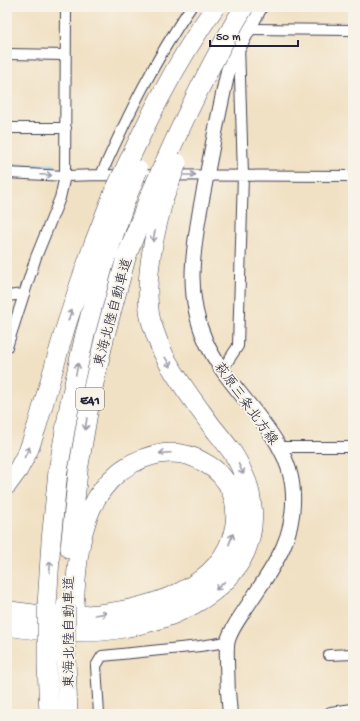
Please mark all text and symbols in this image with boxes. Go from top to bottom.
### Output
scale bar [210,22,298,48]
text: 50 m [216,31,241,45]
one-way arrow [39,171,52,179]
one-way arrow [183,171,196,179]
one-way arrow [150,229,158,242]
street label: 東海北陸自動車道 [92,256,137,369]
one-way arrow [66,309,74,321]
one-way arrow [164,356,172,368]
street label: 萩原三条北方線 [209,360,281,449]
one-way arrow [73,363,81,376]
road number: E41 [76,388,104,410]
one-way arrow [82,418,90,431]
one-way arrow [24,446,31,458]
one-way arrow [159,450,172,457]
one-way arrow [238,462,245,474]
one-way arrow [228,533,236,545]
one-way arrow [46,561,53,574]
street label: 東海北陸自動車道 [62,576,79,688]
one-way arrow [214,582,225,591]
one-way arrow [95,610,108,617]

